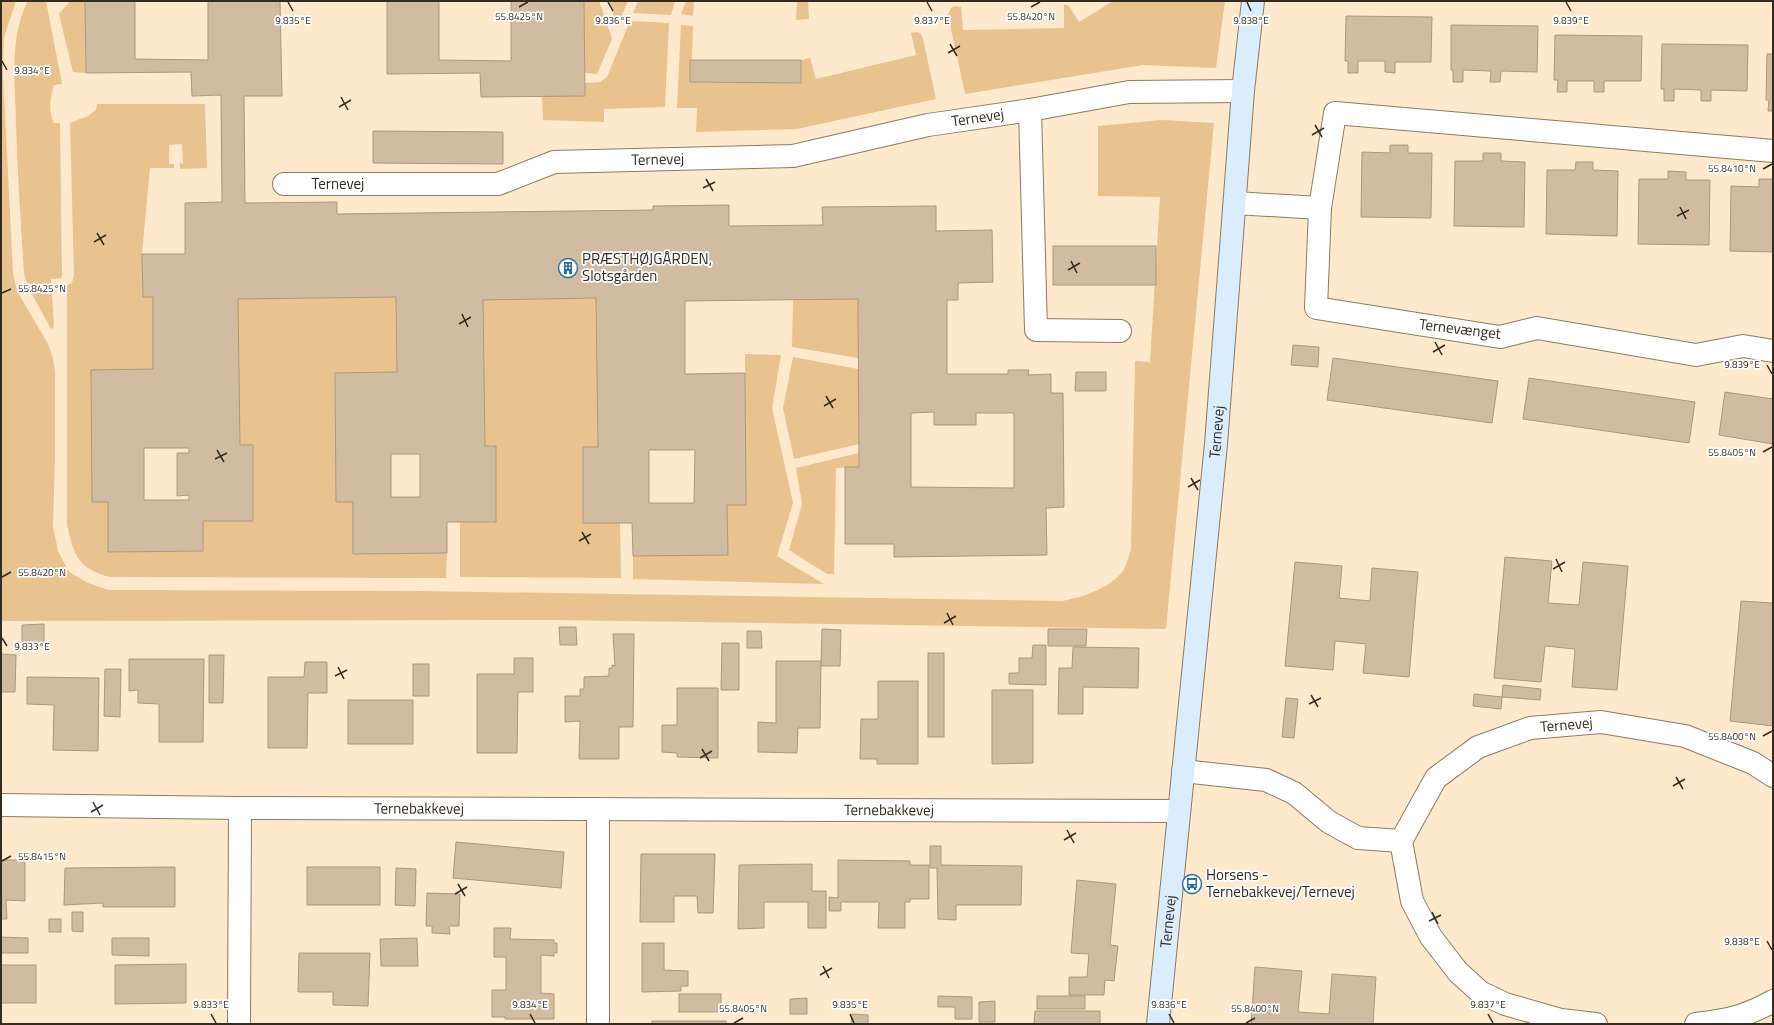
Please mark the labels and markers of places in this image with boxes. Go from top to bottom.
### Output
place label: PRÆSTHØJGÅRDEN, Slotsgården [582,247,712,287]
building icon: PRÆSTHØJGÅRDEN, Slotsgården [557,257,579,279]
place label: Horsens - Ternebakkevej/Ternevej [1206,863,1355,903]
bus stop icon: Horsens - Ternebakkevej/Ternevej [1181,873,1203,895]

